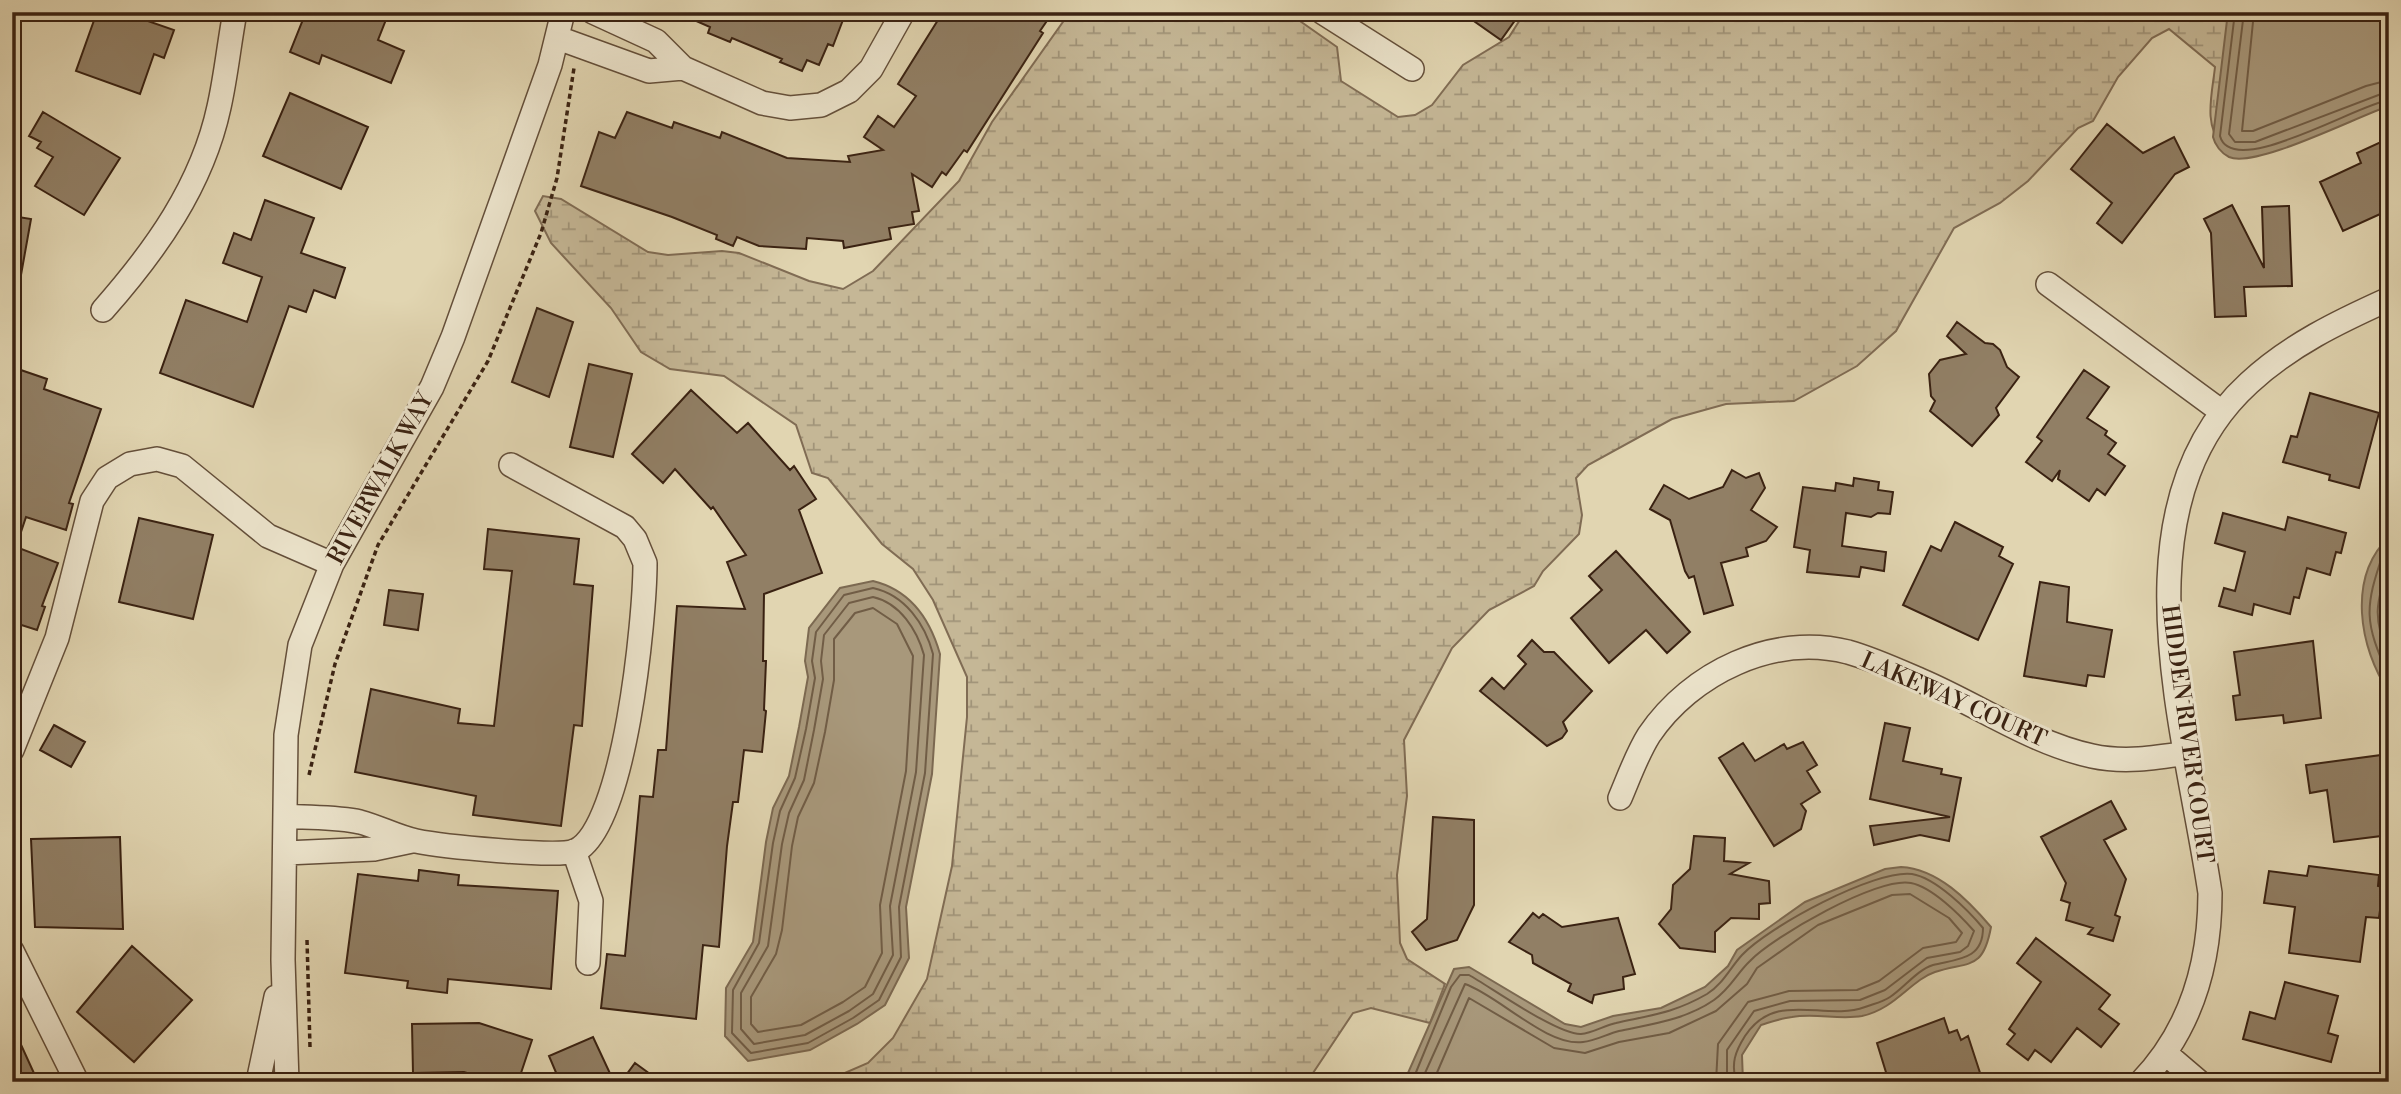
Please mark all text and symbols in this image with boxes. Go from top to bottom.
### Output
street label: RIVERWALK WAY [322,386,441,569]
street label: HIDDEN RIVER COURT [2155,603,2219,865]
street label: LAKEWAY COURT [1856,646,2051,753]

